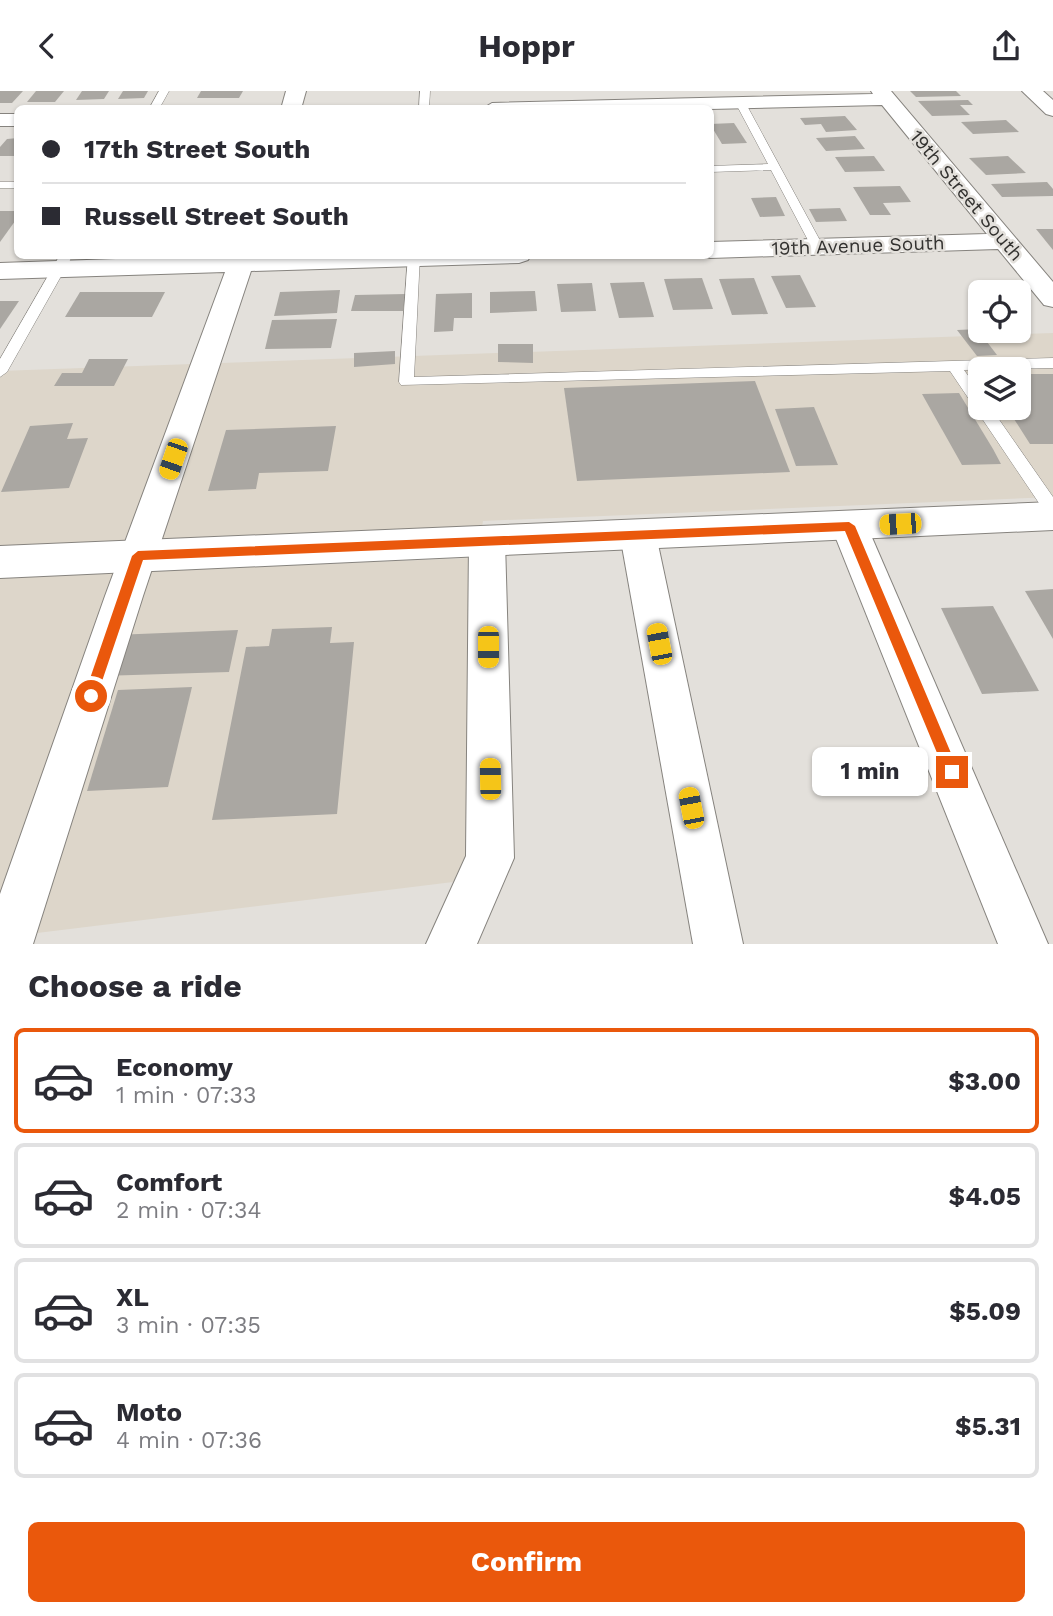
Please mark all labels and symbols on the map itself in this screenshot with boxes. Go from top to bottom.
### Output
street label: 19th Street South [905,125,1028,266]
street label: 19th Avenue South [771,231,945,260]
car [157,436,190,482]
car [879,512,922,536]
car [645,621,674,667]
car [478,626,499,668]
route start [75,680,107,712]
callout: 1 min [812,747,928,797]
route end [936,756,968,788]
car [480,758,501,800]
car [677,785,706,831]

